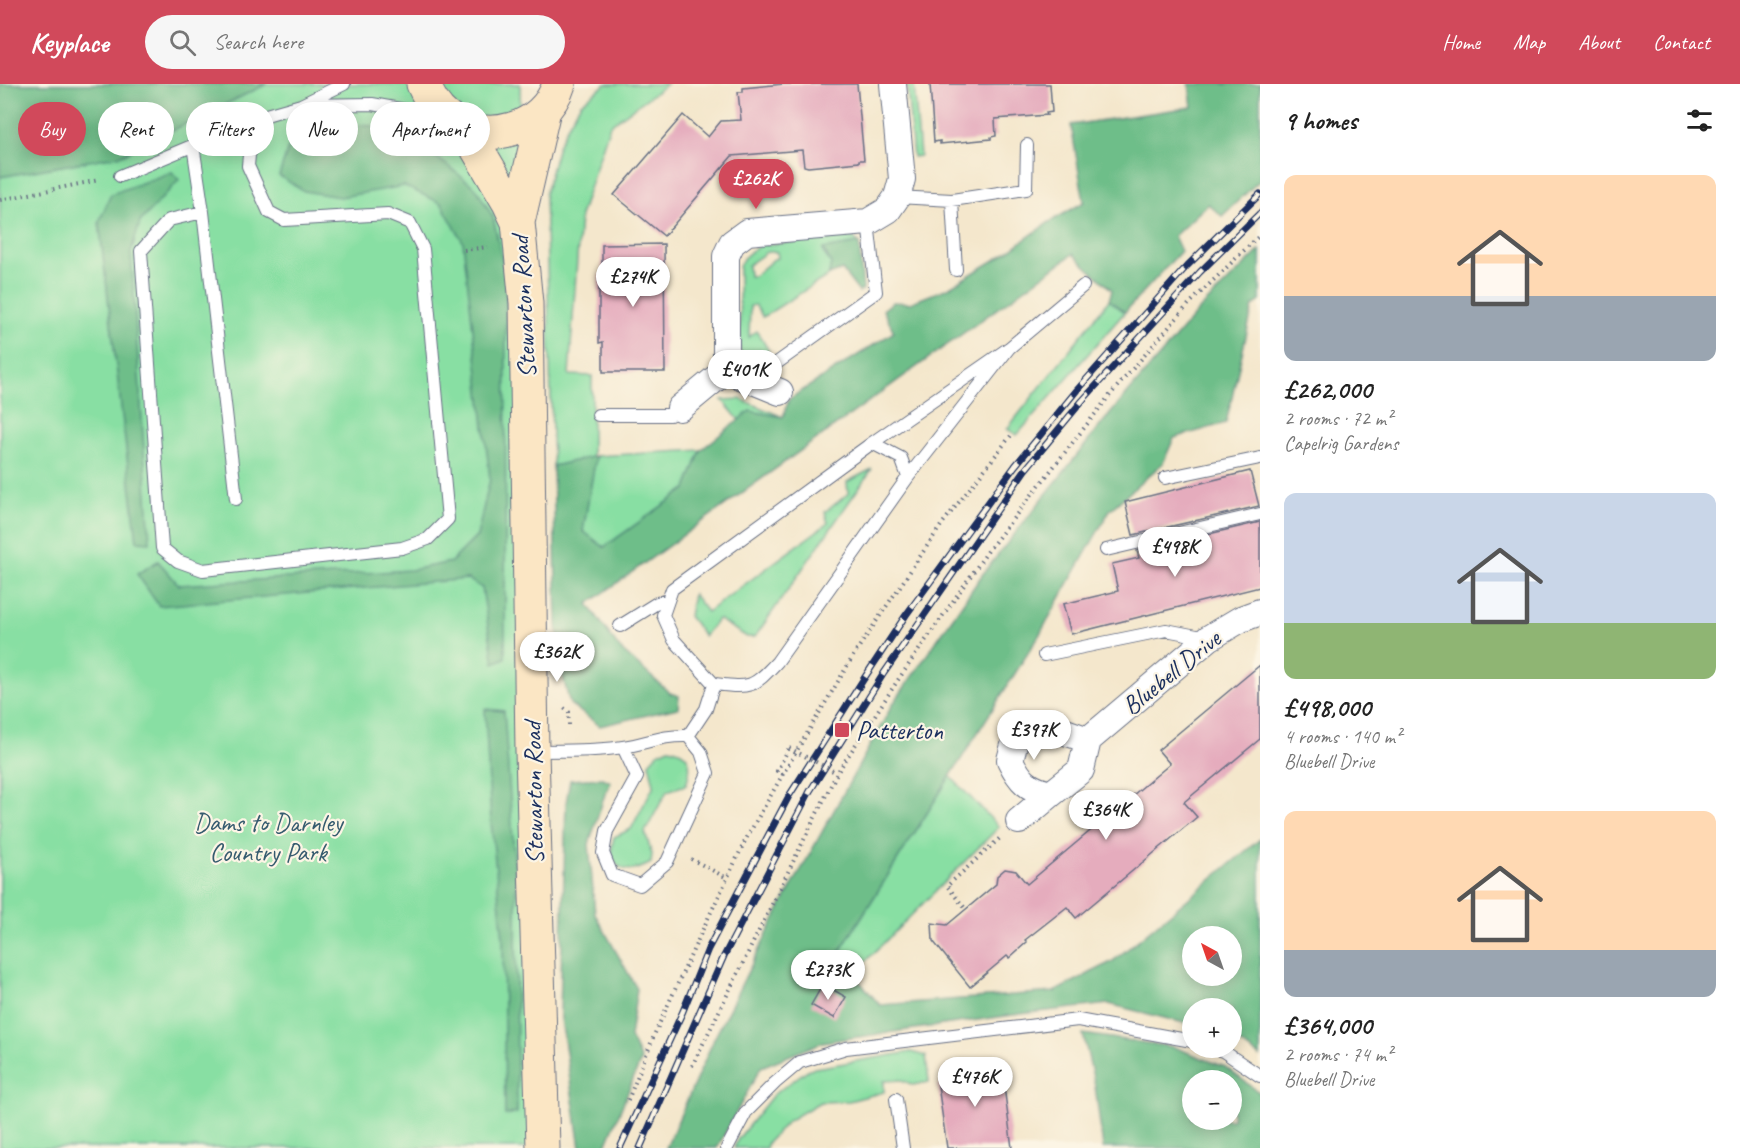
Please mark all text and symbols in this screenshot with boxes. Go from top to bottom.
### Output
search box [145,15,565,69]
text: Keyplace [30,25,109,60]
icon: search [166,26,199,59]
text: Search here [214,28,303,56]
text: Home [1442,29,1480,55]
text: Map [1513,29,1545,55]
text: About [1578,29,1620,55]
text: Contact [1653,29,1710,55]
chip: Buy [18,102,86,156]
chip: Rent [98,102,174,156]
chip: Filters [186,102,274,156]
chip: New [286,102,358,156]
chip: Apartment [370,102,490,156]
text: 9 homes [1284,104,1357,137]
icon: filters [1683,104,1716,137]
pin: £262K [714,159,798,210]
text: £262K [733,166,779,191]
icon: home [1446,214,1554,322]
street label: Stewarton Road [503,231,544,379]
pin: £274K [591,257,675,308]
text: £274K [610,264,656,289]
pin: £401K [703,350,787,401]
text: £401K [722,357,768,382]
text: £262,000 [1284,373,1372,406]
text: 2 rooms · 72 m² [1284,406,1392,431]
text: Capelrig Gardens [1284,431,1398,456]
pin: £498K [1133,527,1217,578]
icon: home [1446,532,1554,640]
text: £498K [1152,534,1198,559]
street label: Bluebell Drive [1115,622,1229,722]
pin: £362K [515,632,599,683]
text: £362K [534,639,580,664]
text: £498,000 [1284,691,1371,724]
pin: £397K [992,710,1076,761]
place label: Patterton [856,714,943,747]
text: £397K [1011,717,1057,742]
street label: Stewarton Road [516,718,551,865]
marker: Patterton [833,721,851,739]
text: 4 rooms · 140 m² [1284,724,1401,749]
text: Bluebell Drive [1284,749,1374,774]
pin: £364K [1064,790,1148,841]
text: £364K [1083,797,1129,822]
park label: Dams to Darnley Country Park [194,806,344,869]
icon: home [1446,850,1554,958]
north arrow [1182,926,1242,986]
map controls [1182,926,1242,1130]
pin: £273K [786,950,870,1001]
text: £273K [805,957,851,982]
button: + [1182,998,1242,1058]
text: £364,000 [1284,1009,1372,1042]
text: 2 rooms · 74 m² [1284,1042,1392,1067]
pin: £476K [933,1057,1017,1108]
text: £476K [952,1064,998,1089]
text: Bluebell Drive [1284,1067,1374,1092]
button: − [1182,1070,1242,1130]

